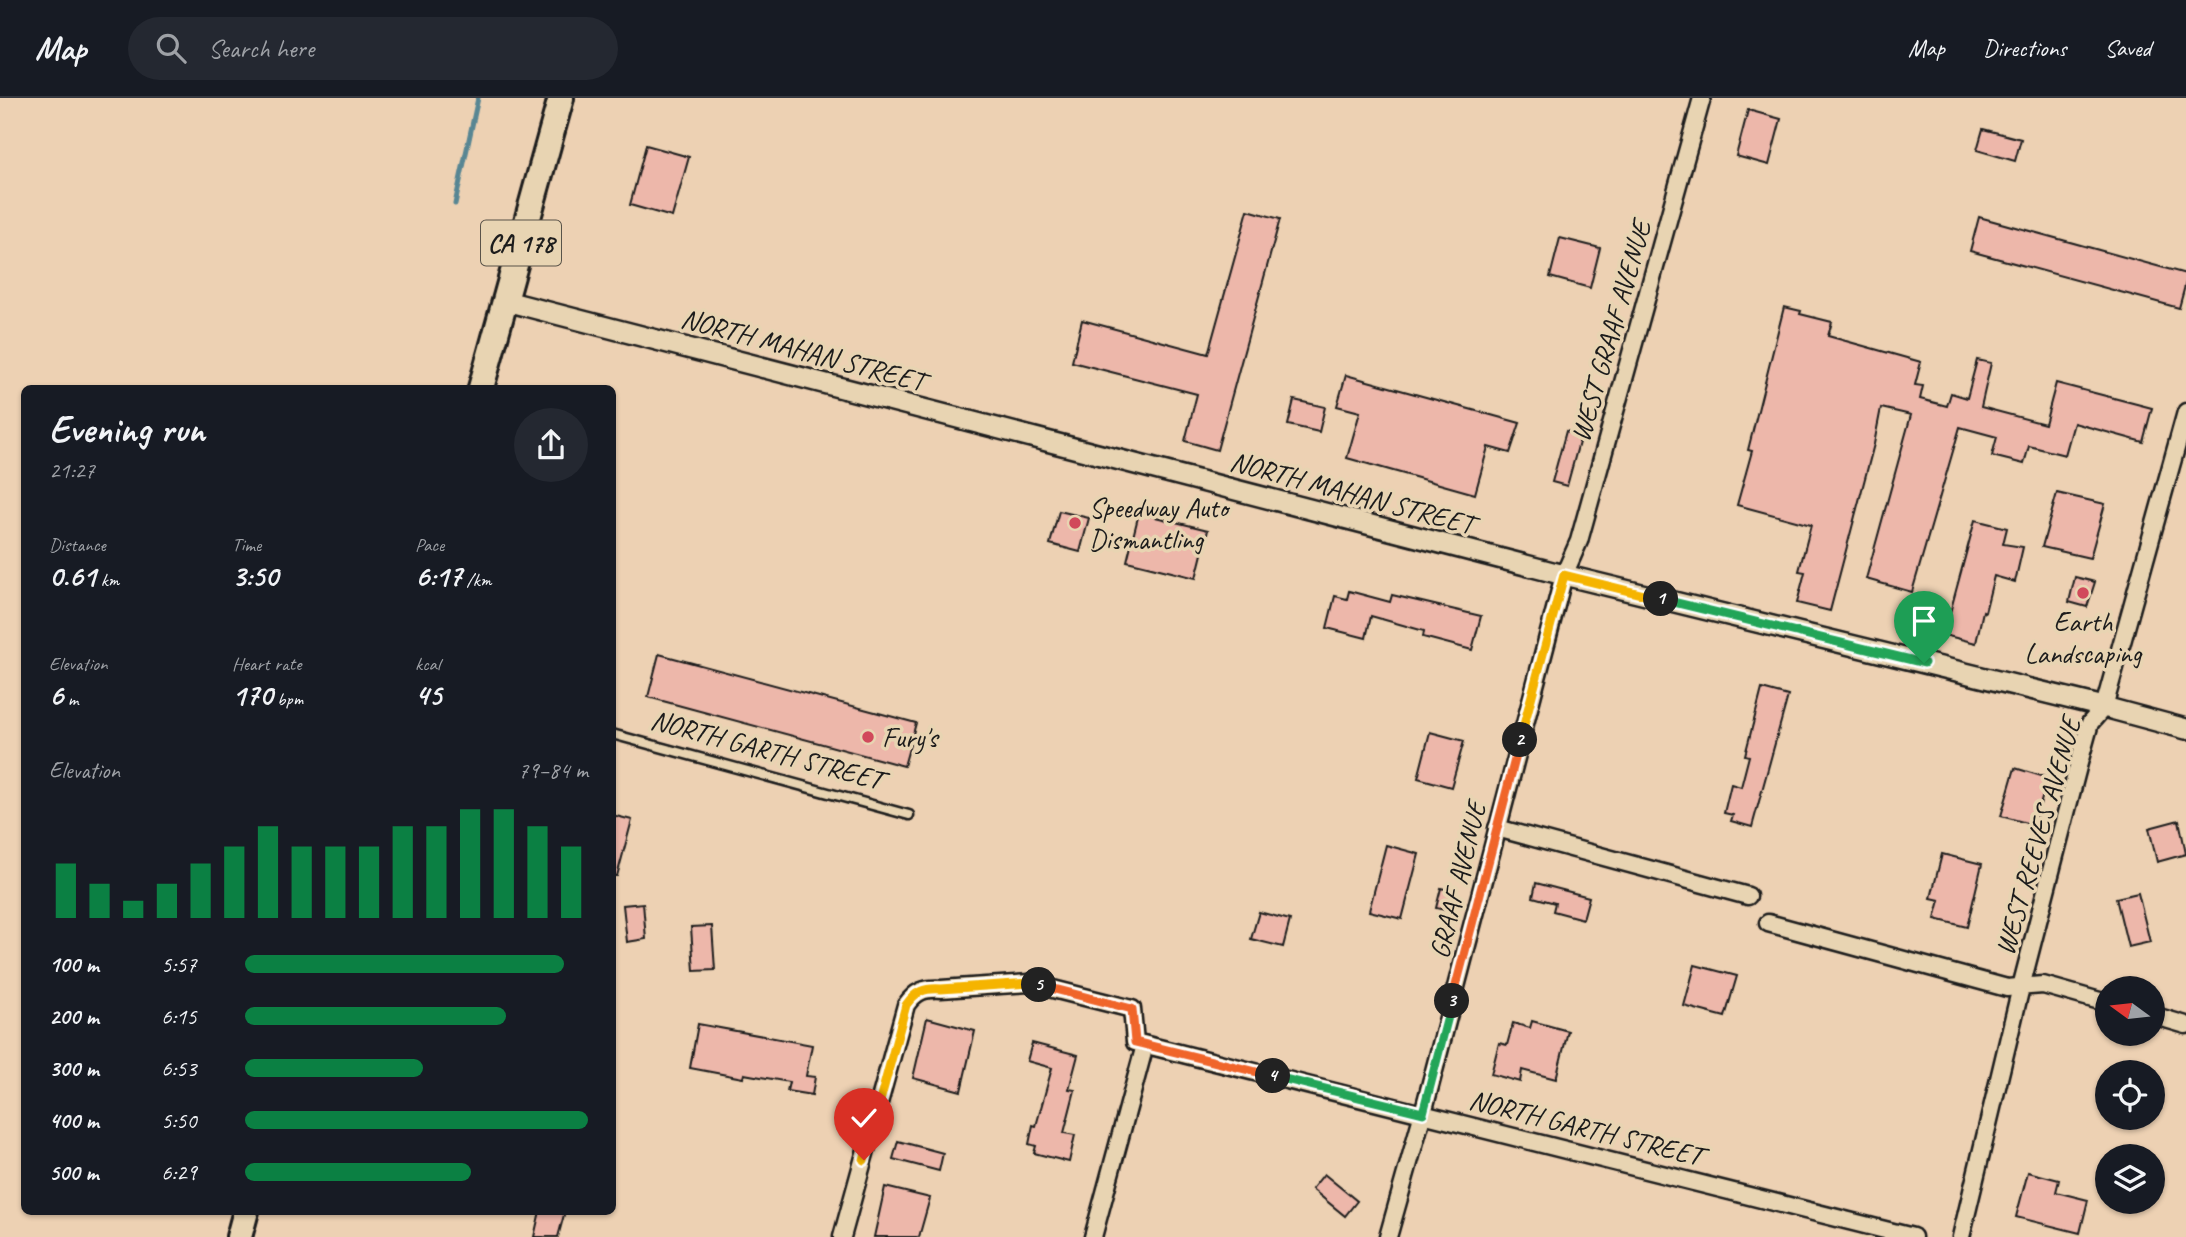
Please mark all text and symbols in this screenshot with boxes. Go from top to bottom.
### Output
search box [128,17,618,80]
text: Map [35,27,86,69]
icon: search [152,29,190,67]
text: Search here [208,32,314,65]
text: Map [1908,33,1945,63]
text: Directions [1983,33,2066,63]
text: Saved [2104,33,2151,63]
street label: WEST GRAAF AVENUE [1562,214,1660,446]
road number: CA 178 [481,220,561,266]
street label: NORTH MAHAN STREET [677,300,935,401]
text: Evening run [49,406,205,453]
button: share [514,408,588,482]
street label: NORTH MAHAN STREET [1226,443,1484,544]
text: 21:27 [49,456,95,485]
place label: Speedway Auto Dismantling [1089,490,1231,557]
marker: Speedway Auto Dismantling [1067,515,1083,531]
text: Distance [49,533,106,557]
text: Time [232,533,261,557]
text: Pace [415,533,444,557]
text: 0.61 [49,557,96,595]
text: 3:50 [232,557,278,595]
text: 6:17 [415,557,462,595]
text: km [96,568,119,592]
text: /km [462,568,491,592]
pin: 1 [1644,582,1678,616]
marker: Earth Landscaping [2075,585,2091,601]
text: 1 [1656,586,1665,610]
pin [1894,591,1954,663]
icon: arrive [1905,602,1943,640]
place label: Earth Landscaping [2025,604,2142,671]
text: Elevation [49,652,107,676]
text: Heart rate [232,652,301,676]
text: kcal [415,652,440,676]
text: 6 [49,676,63,714]
text: 170 [232,676,272,714]
text: 45 [415,676,442,714]
text: m [63,687,78,711]
text: bpm [272,687,303,711]
street label: NORTH GARTH STREET [647,702,894,799]
street label: WEST REEVES AVENUE [1987,710,2089,959]
place label: Fury's [882,720,940,755]
pin: 2 [1502,722,1538,758]
text: 2 [1515,727,1524,751]
marker: Fury's [860,729,876,745]
text: Elevation [49,756,120,785]
text: 79–84 m [518,756,588,785]
street label: GRAAF AVENUE [1421,795,1495,962]
text: 100 m [49,950,99,979]
text: 5:57 [161,950,197,979]
pin: 5 [1021,968,1056,1002]
text: 5 [1034,972,1043,996]
north arrow [2095,976,2165,1046]
map controls [2095,976,2165,1214]
pin: 3 [1434,984,1470,1018]
text: 3 [1447,988,1456,1012]
text: 200 m [49,1002,99,1031]
text: 6:15 [161,1002,197,1031]
text: 300 m [49,1054,99,1083]
text: 6:53 [161,1054,197,1083]
pin: 4 [1256,1058,1290,1094]
button: locate [2095,1060,2165,1130]
text: 4 [1268,1063,1277,1087]
street label: NORTH GARTH STREET [1466,1082,1713,1175]
pin [834,1088,894,1160]
icon: check [845,1099,883,1137]
text: 400 m [49,1106,99,1135]
text: 5:50 [161,1106,197,1135]
button: layers [2095,1144,2165,1214]
text: 500 m [49,1158,98,1187]
text: 6:29 [161,1158,197,1187]

